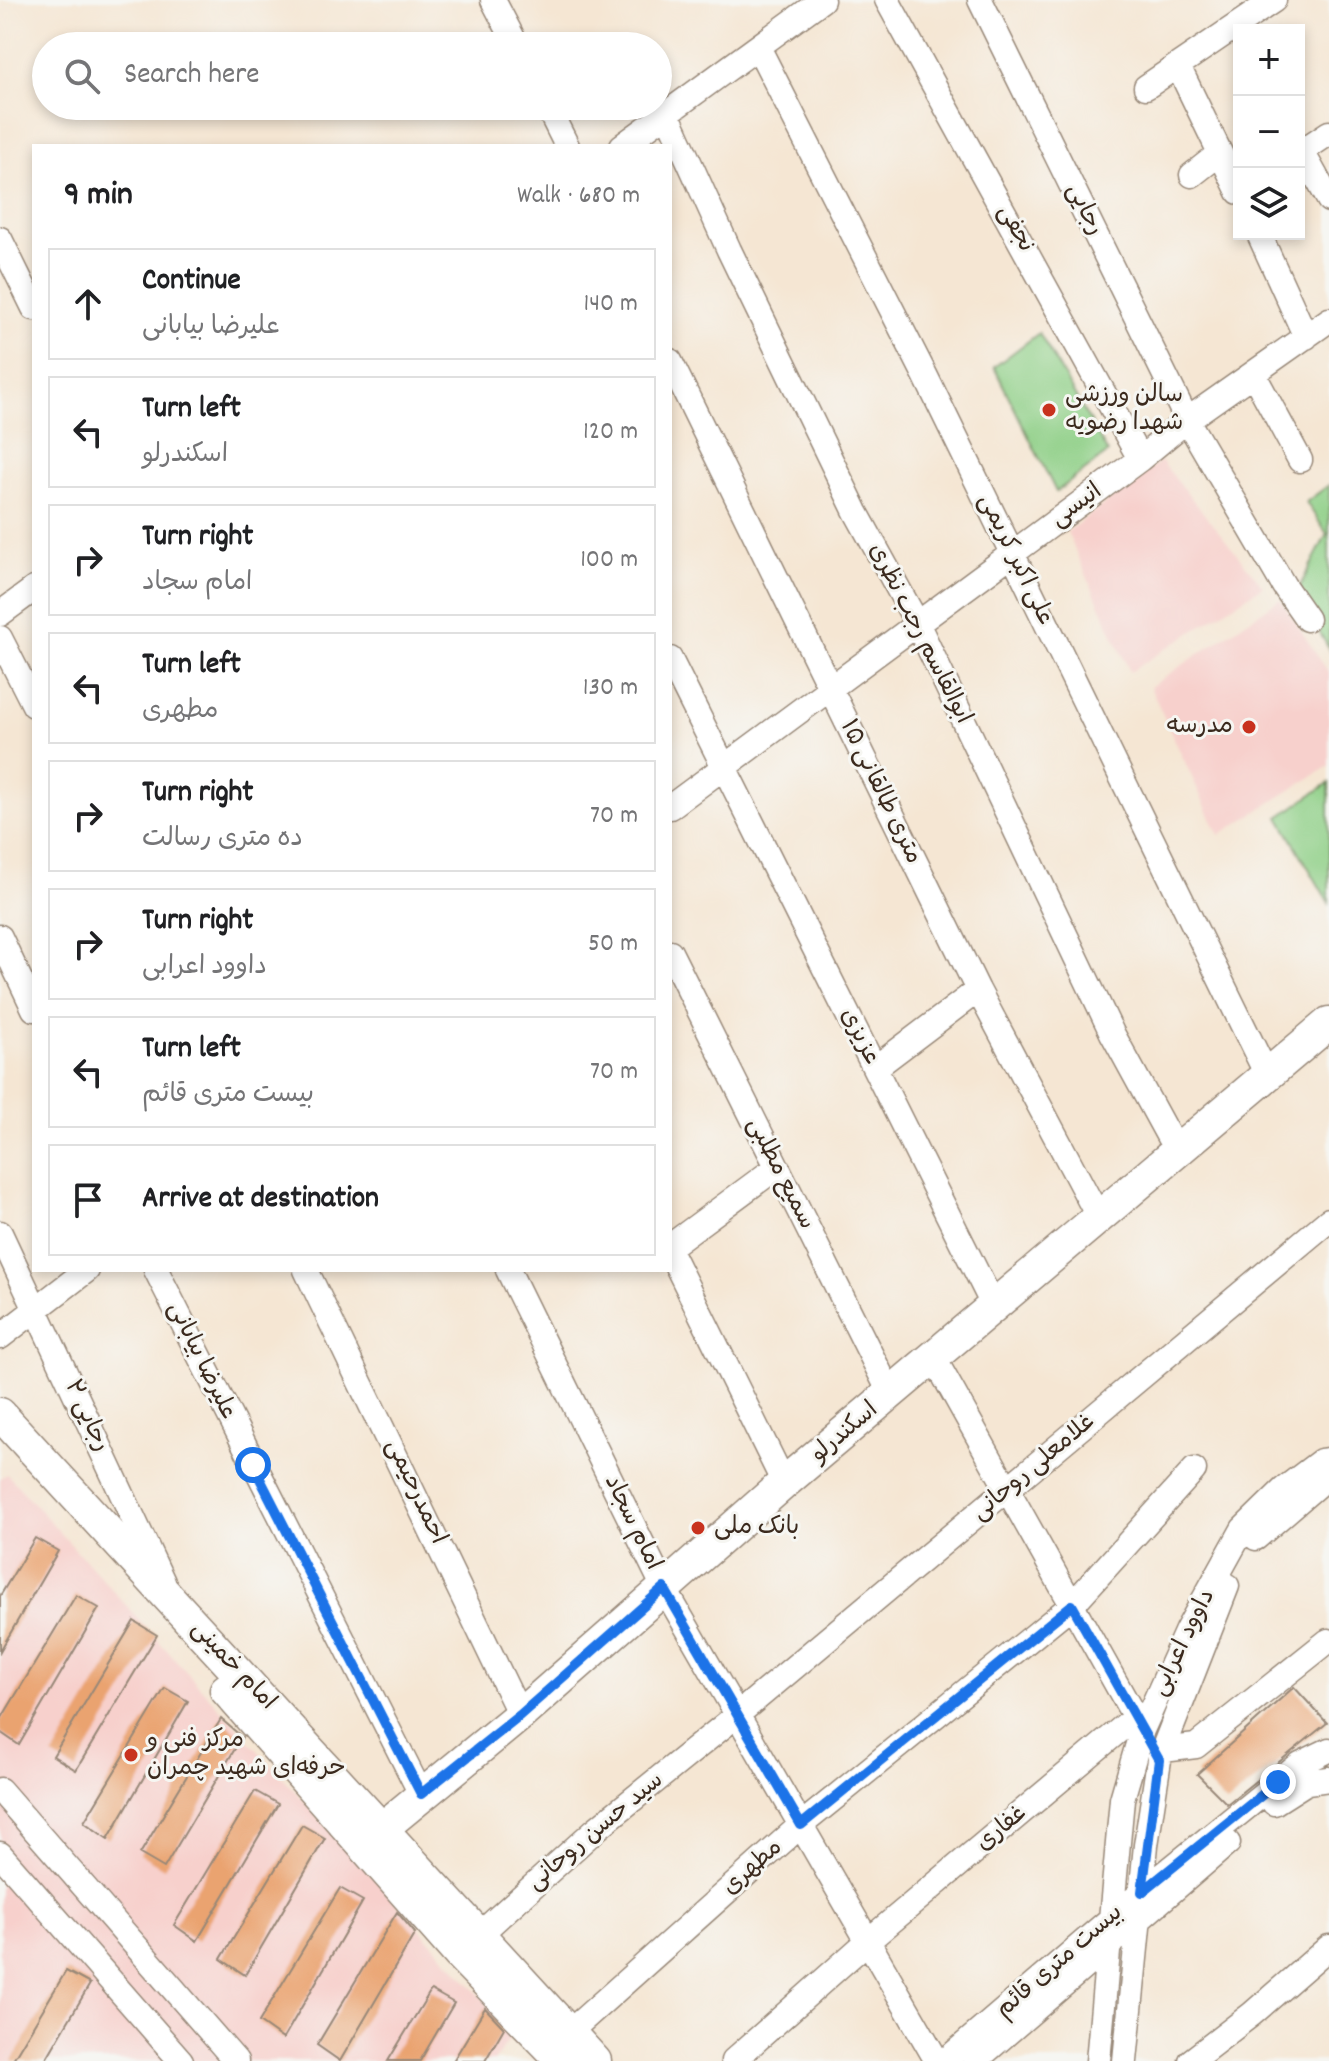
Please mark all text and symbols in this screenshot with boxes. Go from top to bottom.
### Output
map controls [1233,24,1305,240]
button: + [1233,24,1305,96]
search box [32,32,672,120]
icon: search [60,54,104,98]
text: Search here [124,55,260,98]
button: − [1233,96,1305,168]
button: layers [1233,168,1305,240]
text: 9 min [64,172,133,221]
text: Walk · 680 m [517,178,640,215]
street label: رجایی [1057,178,1111,242]
street label: نجفی [988,199,1042,259]
text: Continue [142,261,241,304]
icon: ahead [66,282,110,326]
text: 140 m [584,286,638,323]
text: علیرضا بیابانی [142,309,280,346]
place label: سالن ورزشی شهدا رضویه [1065,379,1183,441]
text: Turn left [142,389,241,432]
marker: سالن ورزشی شهدا رضویه [1040,401,1058,419]
icon: left [66,410,110,454]
text: 120 m [583,414,638,451]
text: اسکندرلو [142,437,228,474]
street label: انیسی [1044,476,1110,536]
street label: علی اکبر کریمی [969,489,1061,631]
text: Turn right [142,517,253,560]
icon: right [66,538,110,582]
street label: ابوالقاسم رجب نظری [859,538,979,730]
text: 100 m [580,542,638,579]
text: امام سجاد [142,565,253,602]
text: Turn left [142,645,241,688]
icon: left [66,666,110,710]
text: 130 m [583,670,638,707]
text: مطهری [142,693,218,730]
place label: مدرسه [1167,710,1233,744]
street label: ۱۵ متری طالقانی [830,714,930,870]
marker: مدرسه [1240,718,1258,736]
text: Turn right [142,773,253,816]
icon: right [66,794,110,838]
text: 70 m [590,798,638,835]
text: ده متری رسالت [142,821,303,858]
text: Turn right [142,901,253,944]
icon: right [66,922,110,966]
text: 50 m [588,926,638,963]
text: داوود اعرابی [142,949,267,986]
street label: عزیزی [830,1003,888,1071]
text: Turn left [142,1029,241,1072]
icon: left [66,1050,110,1094]
text: 70 m [590,1054,638,1091]
text: بیست متری قائم [142,1077,314,1114]
street label: سمیع مطلبی [737,1112,823,1236]
icon: arrive [66,1178,110,1222]
text: Arrive at destination [142,1179,379,1222]
street label: علیرضا بیابانی [158,1296,244,1426]
street label: رجایی ۲ [55,1374,117,1458]
street label: اسکندرلو [803,1394,886,1472]
street label: غلامعلی روحانی [965,1406,1103,1530]
street label: احمدرحیمی [376,1434,454,1550]
route start [235,1447,271,1483]
street label: امام سجاد [594,1470,670,1576]
place label: بانک ملی [714,1511,799,1545]
marker: بانک ملی [689,1519,707,1537]
street label: داوود اعرابی [1143,1584,1225,1702]
street label: امام خمینی [182,1613,284,1719]
place label: مرکز فنی و حرفه‌ای شهید چمران [145,1724,346,1786]
marker: مرکز فنی و حرفه‌ای شهید چمران [122,1746,140,1764]
route end [1260,1764,1296,1800]
street label: سید حسن روحانی [520,1765,672,1899]
street label: غفاری [969,1798,1035,1860]
street label: مطهری [715,1832,791,1904]
street label: بیست متری قائم [989,1897,1131,2027]

